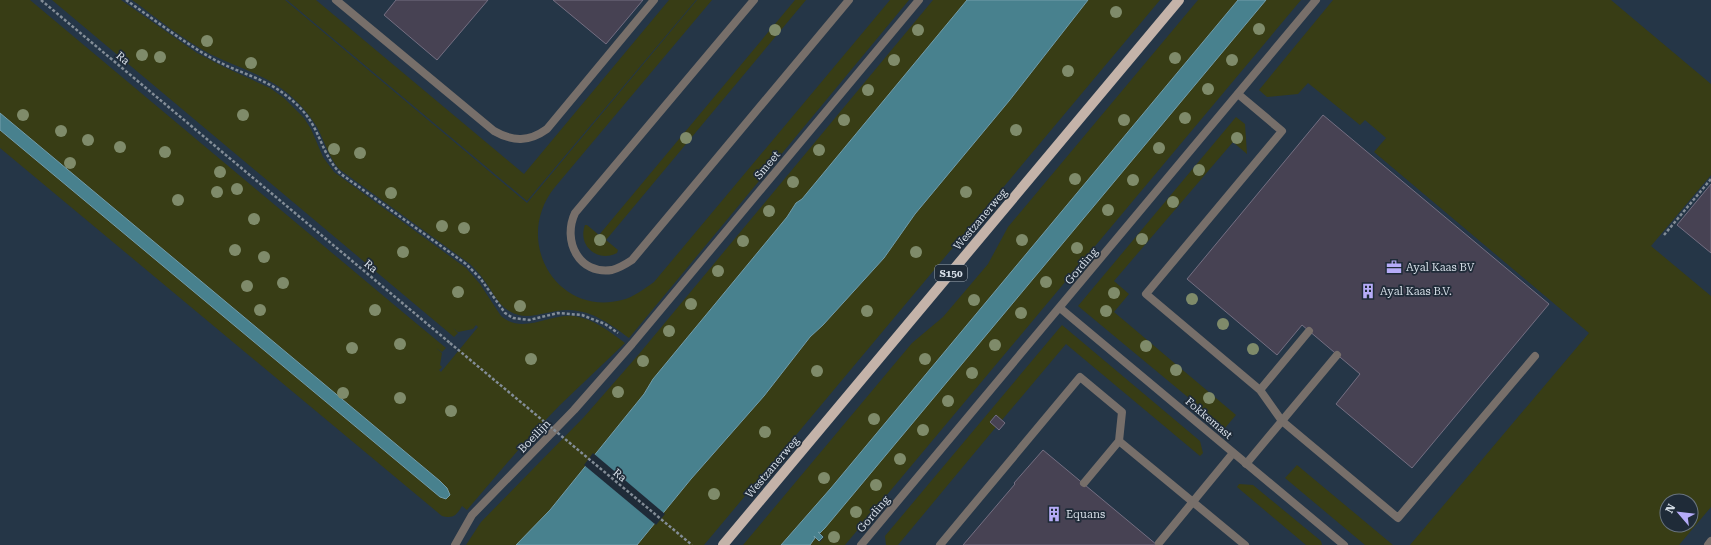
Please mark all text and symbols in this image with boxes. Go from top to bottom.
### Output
street label: Ra [113,49,132,68]
street label: Smeet [752,148,783,182]
street label: Westzanerweg [951,185,1010,253]
street label: Gording [1062,245,1101,287]
street label: Ra [361,257,380,276]
office icon: Ayal Kaas BV [1385,258,1403,276]
place label: Ayal Kaas BV [1406,261,1475,274]
road number: S150 [935,265,967,281]
building icon: Ayal Kaas B.V. [1359,282,1377,300]
place label: Ayal Kaas B.V. [1380,285,1452,298]
street label: Fokkemast [1182,395,1235,442]
street label: Boeilijn [515,417,553,456]
street label: Westzanerweg [743,433,802,501]
street label: Ra [610,466,629,485]
street label: Gording [854,493,893,535]
north arrow [1659,493,1699,533]
text: N [1663,501,1679,515]
building icon: Equans [1045,505,1063,523]
place label: Equans [1066,508,1105,521]

